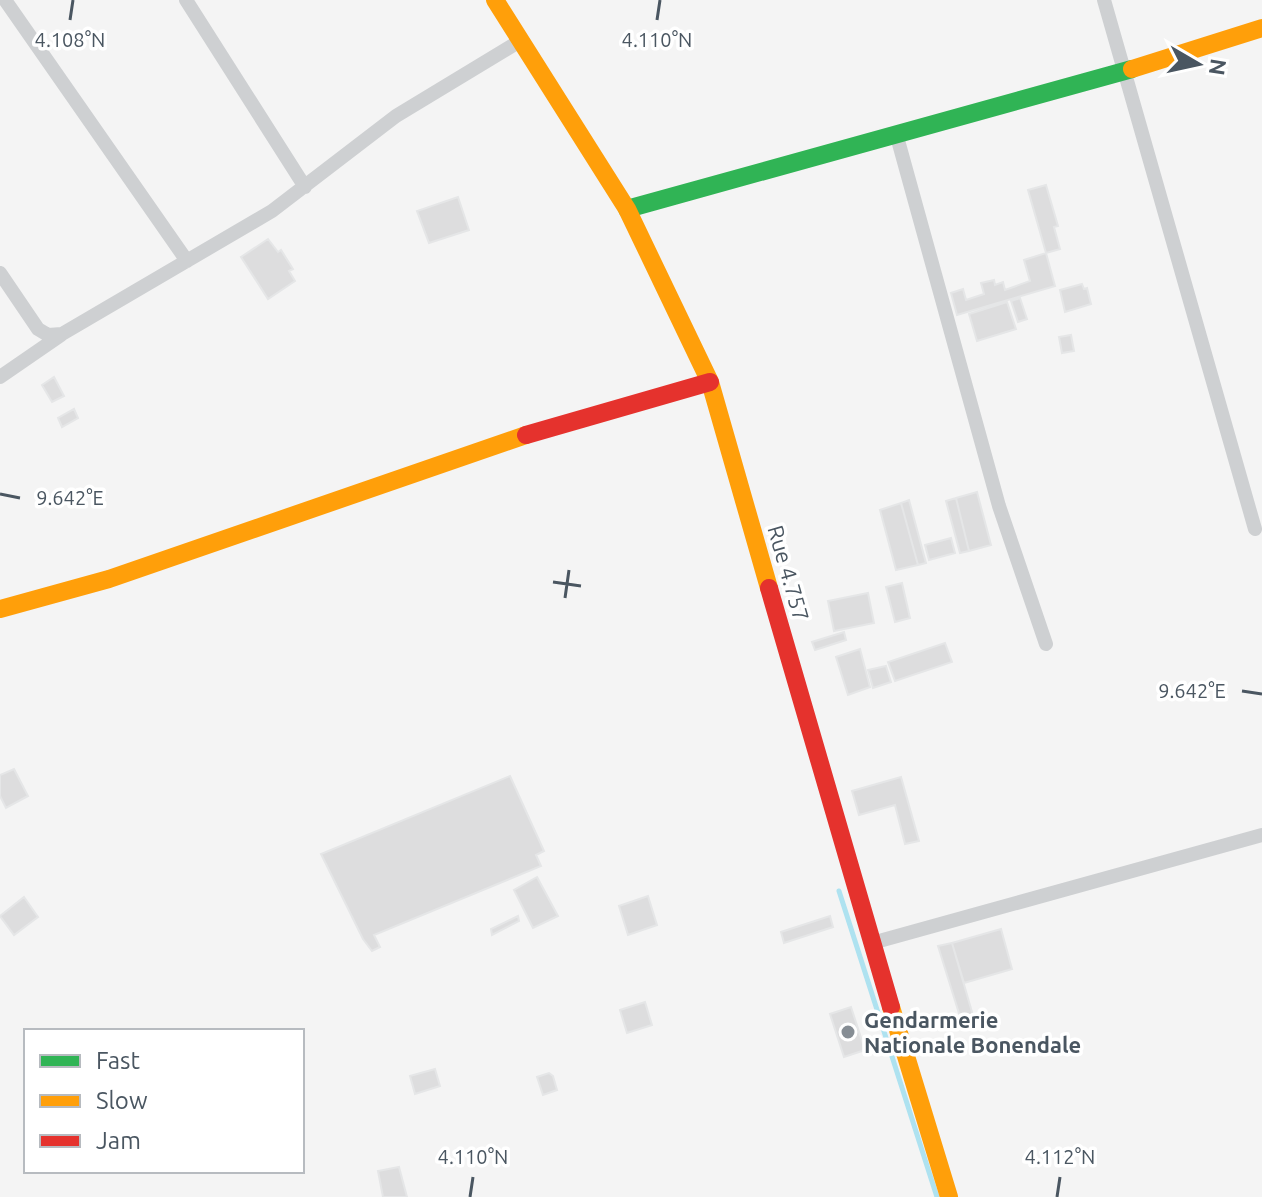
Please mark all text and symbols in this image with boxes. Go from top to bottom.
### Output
north arrow [1158,24,1238,104]
text: 4.108°N [35,28,105,51]
text: 4.110°N [622,28,692,51]
text: N [1205,57,1232,77]
text: 9.642°E [36,486,104,509]
street label: Rue 4.757 [763,522,815,624]
text: 9.642°E [1158,679,1226,702]
place label: Gendarmerie Nationale Bonendale [864,1007,1081,1057]
marker: Gendarmerie Nationale Bonendale [839,1023,857,1041]
legend [24,1029,304,1173]
text: Fast [96,1047,140,1074]
text: Slow [96,1087,148,1114]
text: Jam [96,1127,141,1154]
text: 4.110°N [438,1145,508,1168]
text: 4.112°N [1025,1145,1095,1168]

